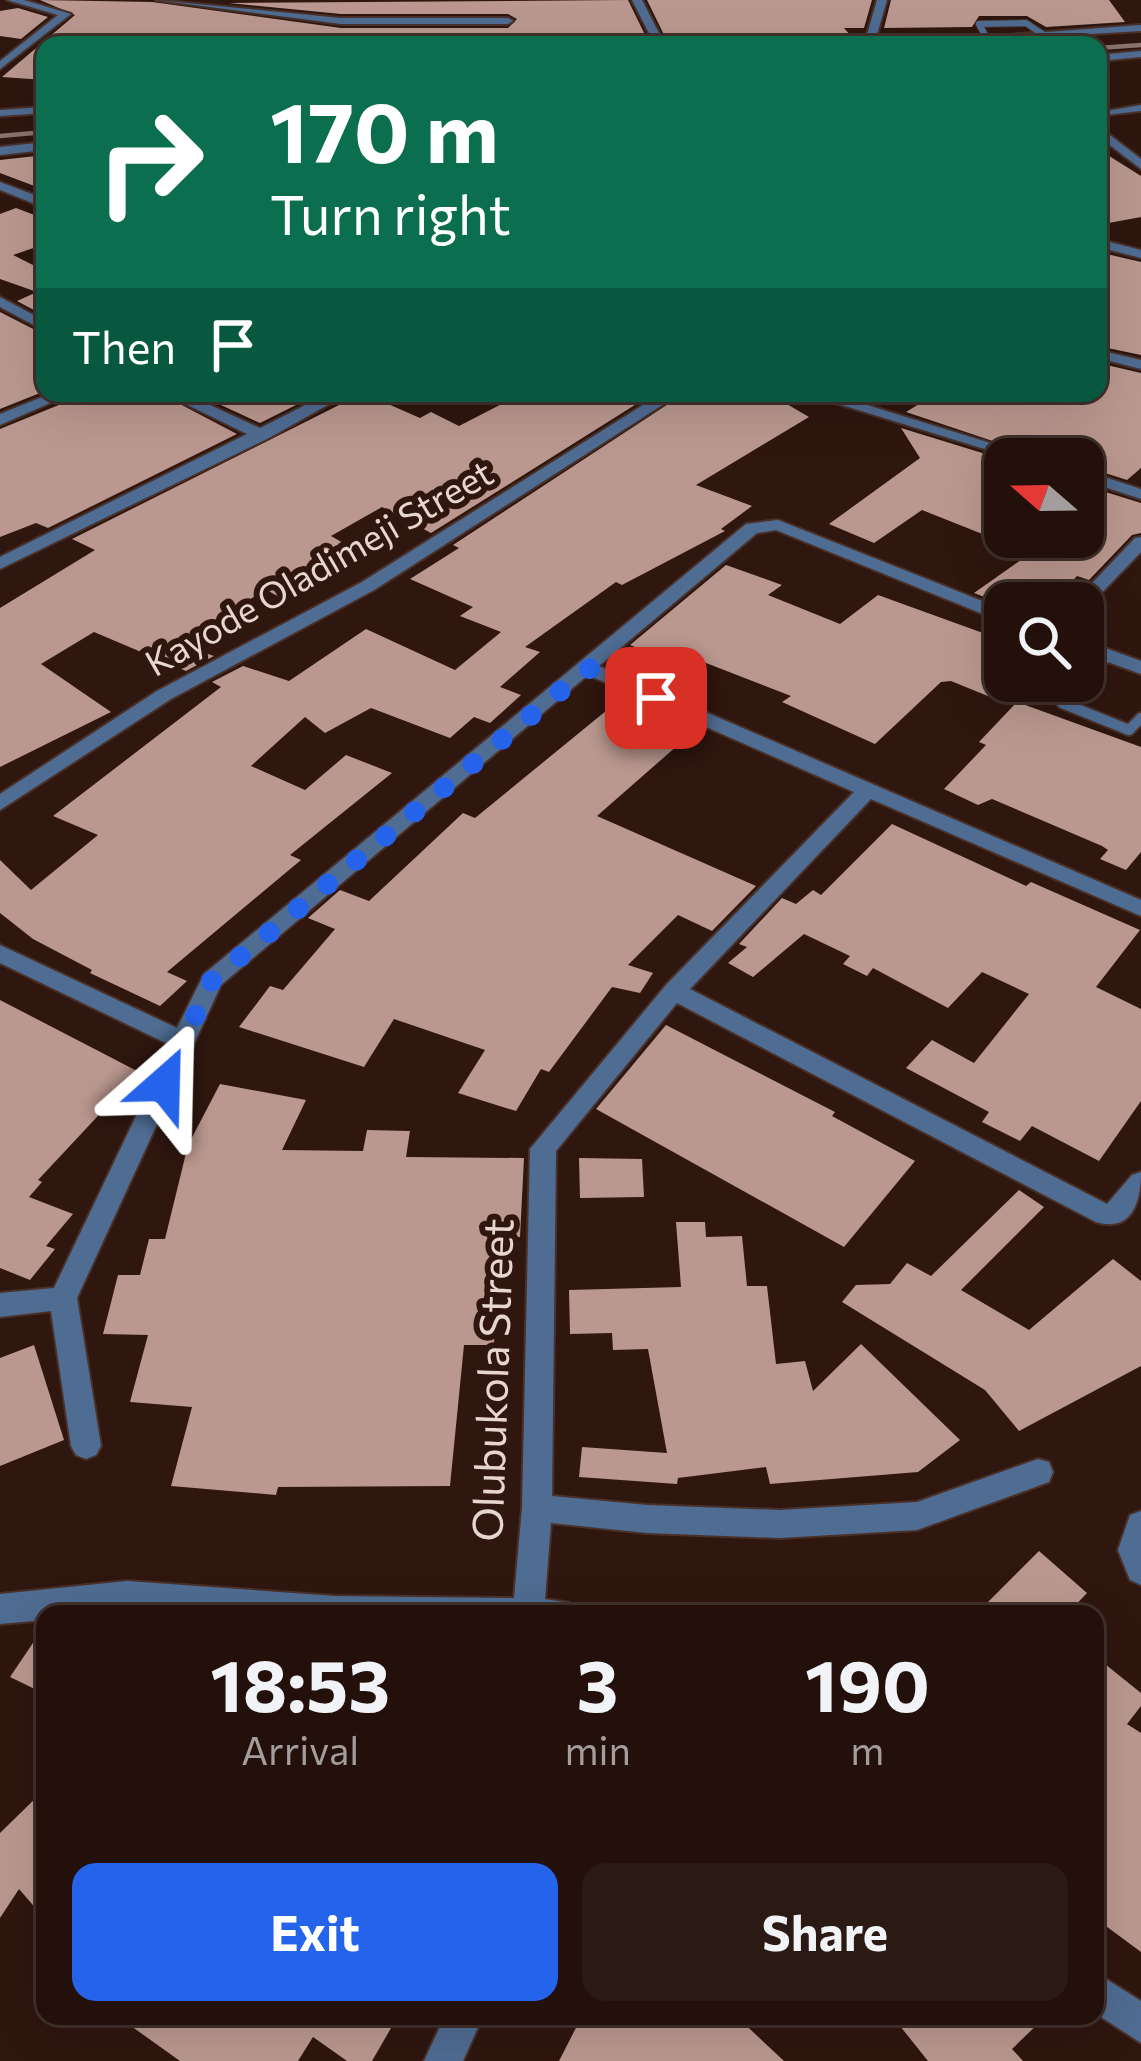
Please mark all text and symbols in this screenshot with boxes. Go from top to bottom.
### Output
text: 170 m [270,78,499,180]
icon: right [72,84,228,240]
text: Turn right [270,180,511,246]
icon: arrive [200,312,266,378]
text: Then [72,318,176,373]
north arrow [984,438,1104,558]
map controls [984,438,1104,702]
street label: Kayode Oladimeji Street [137,449,499,684]
button: search [984,582,1104,702]
pin [605,647,707,749]
icon: arrive [623,665,689,731]
position arrow [101,1021,227,1147]
street label: Olubukola Street [459,1218,523,1542]
text: 18:53 [210,1639,390,1727]
text: 3 [577,1639,619,1727]
text: 190 [805,1639,930,1727]
text: Arrival [241,1725,359,1773]
text: min [564,1725,631,1773]
text: m [850,1725,884,1773]
button: Exit [72,1863,558,2001]
button: Share [582,1863,1068,2001]

